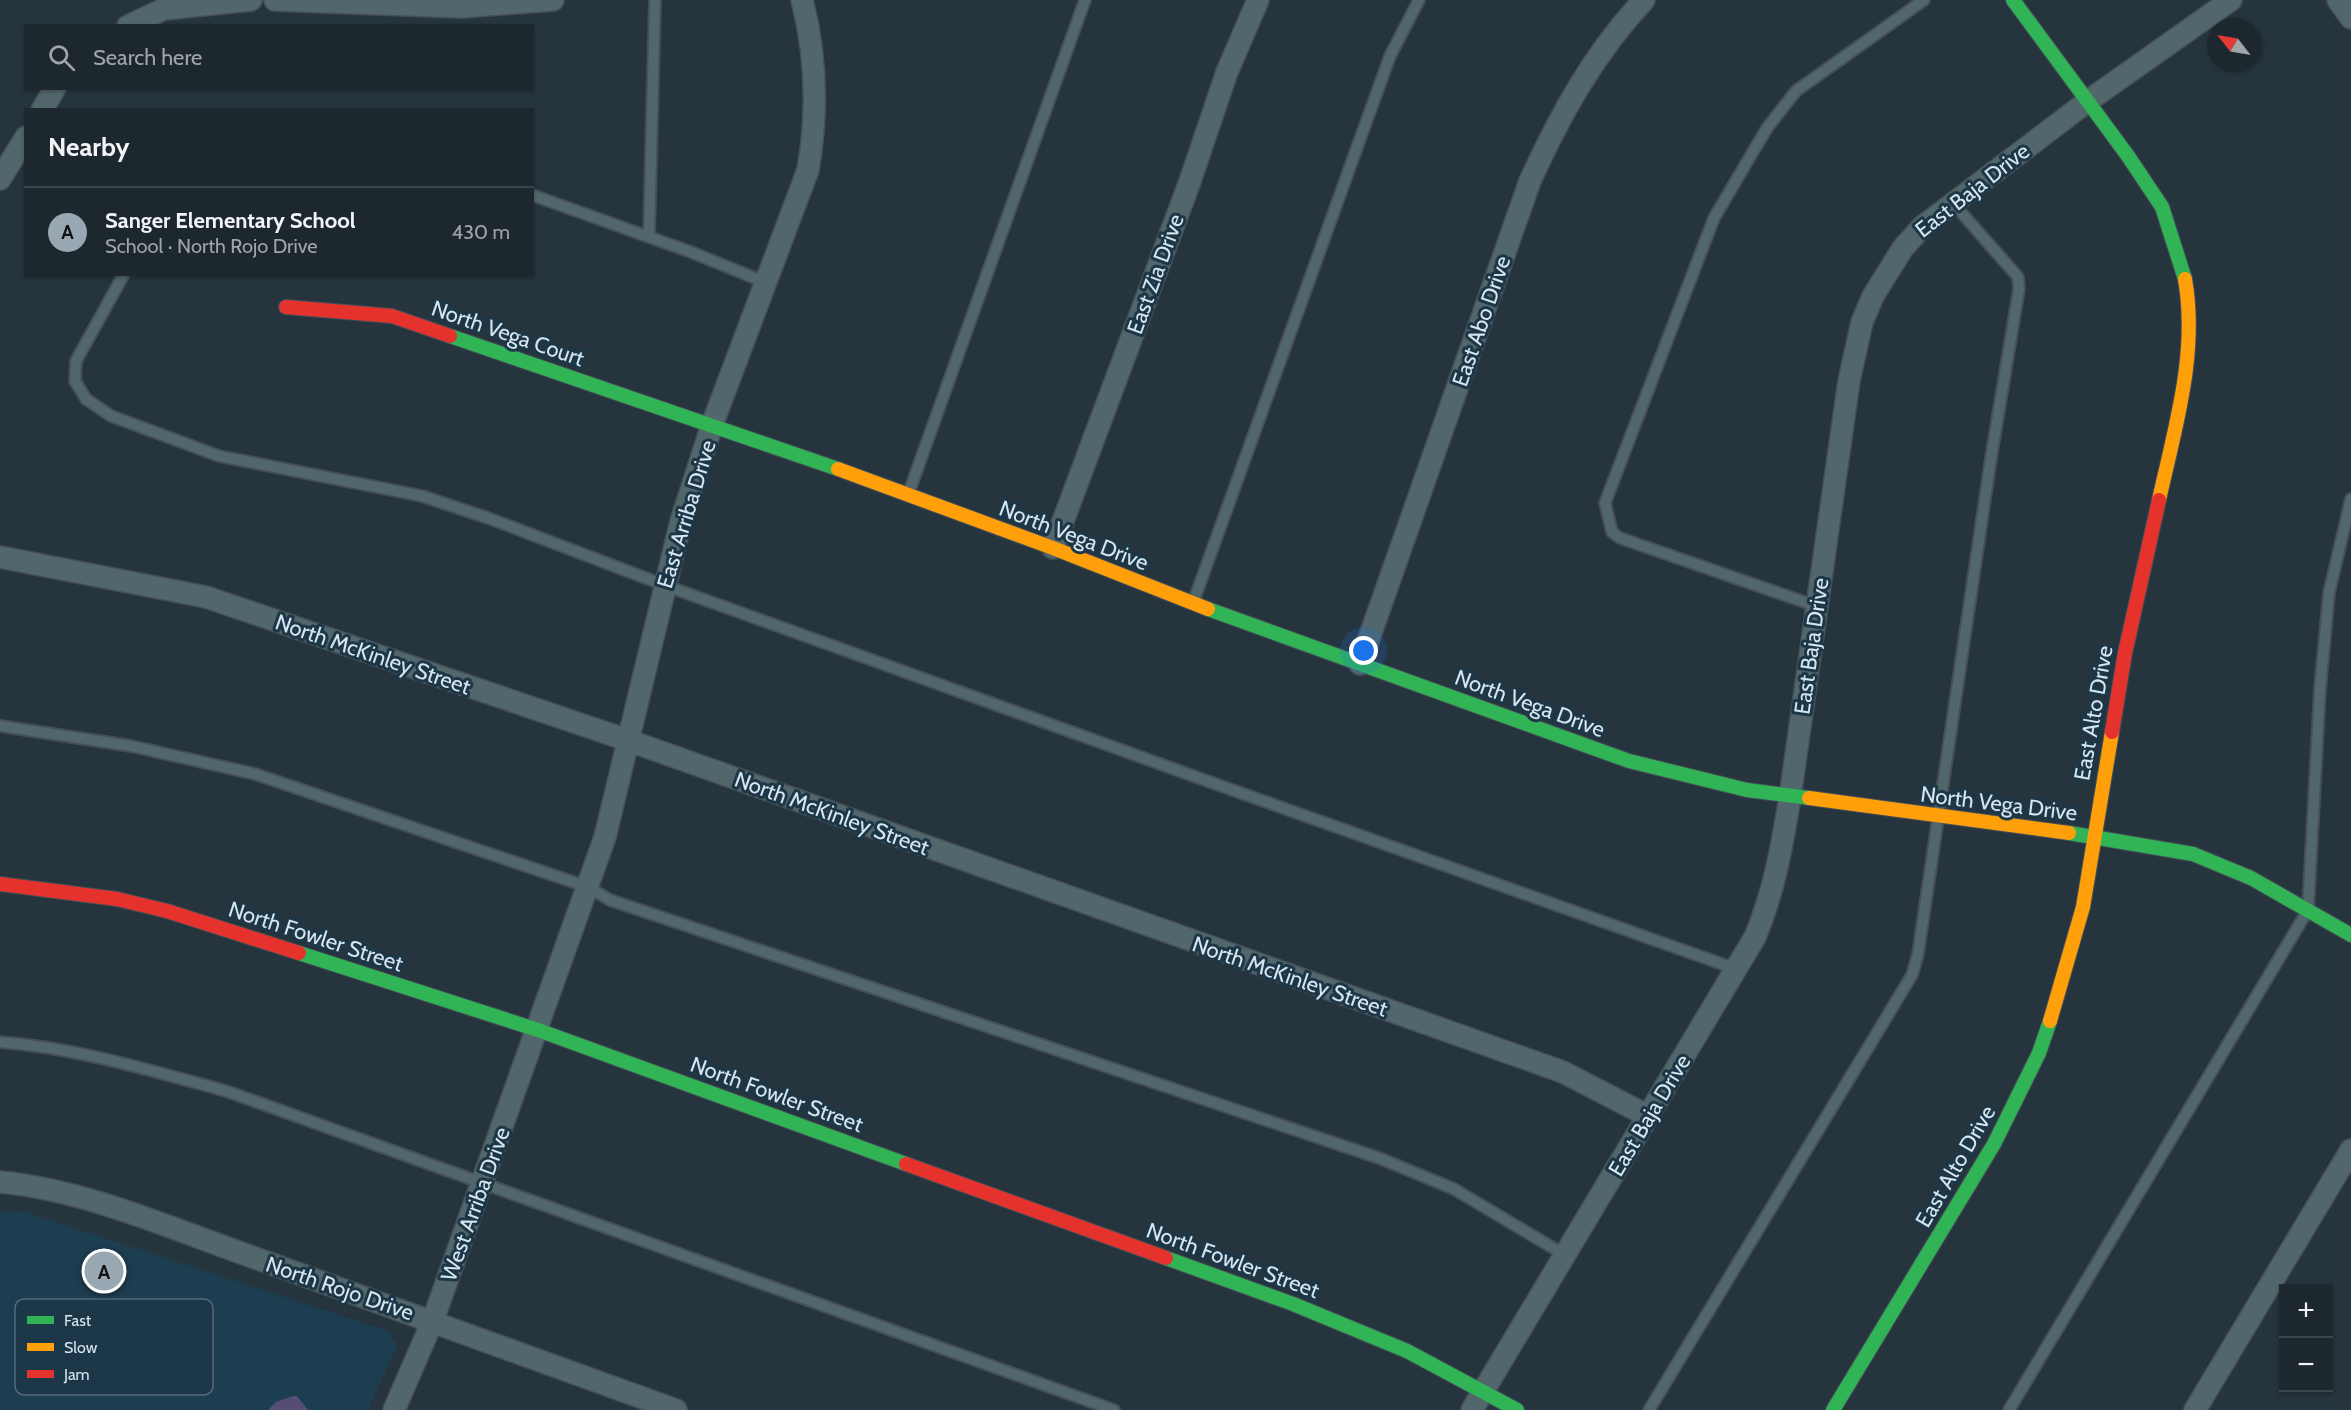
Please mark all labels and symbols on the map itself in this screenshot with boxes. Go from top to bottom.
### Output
north arrow [2207,18,2261,72]
street label: East Baja Drive [1910,137,2035,243]
street label: East Zia Drive [1121,210,1190,338]
street label: East Abo Drive [1447,252,1516,390]
street label: North Vega Court [428,295,588,372]
street label: East Arriba Drive [651,437,722,591]
street label: North Vega Drive [995,495,1152,576]
street label: East Baja Drive [1789,576,1834,716]
street label: North McKinley Street [272,608,475,701]
your location [1349,636,1378,665]
street label: East Alto Drive [2068,644,2119,783]
street label: North Vega Drive [1451,664,1609,743]
street label: North McKinley Street [731,766,933,861]
street label: North Vega Drive [1919,780,2079,827]
street label: North Fowler Street [225,896,407,978]
street label: North McKinley Street [1189,930,1392,1023]
street label: East Baja Drive [1602,1049,1696,1181]
street label: North Fowler Street [687,1051,867,1138]
street label: East Alto Drive [1910,1100,2001,1232]
street label: West Arriba Drive [435,1123,516,1285]
street label: North Fowler Street [1143,1217,1323,1304]
pin: A [84,1248,124,1294]
street label: North Rojo Drive [262,1251,417,1326]
legend [15,1299,213,1395]
text: Fast [64,1311,92,1330]
text: Slow [64,1338,98,1357]
text: Jam [63,1365,90,1384]

